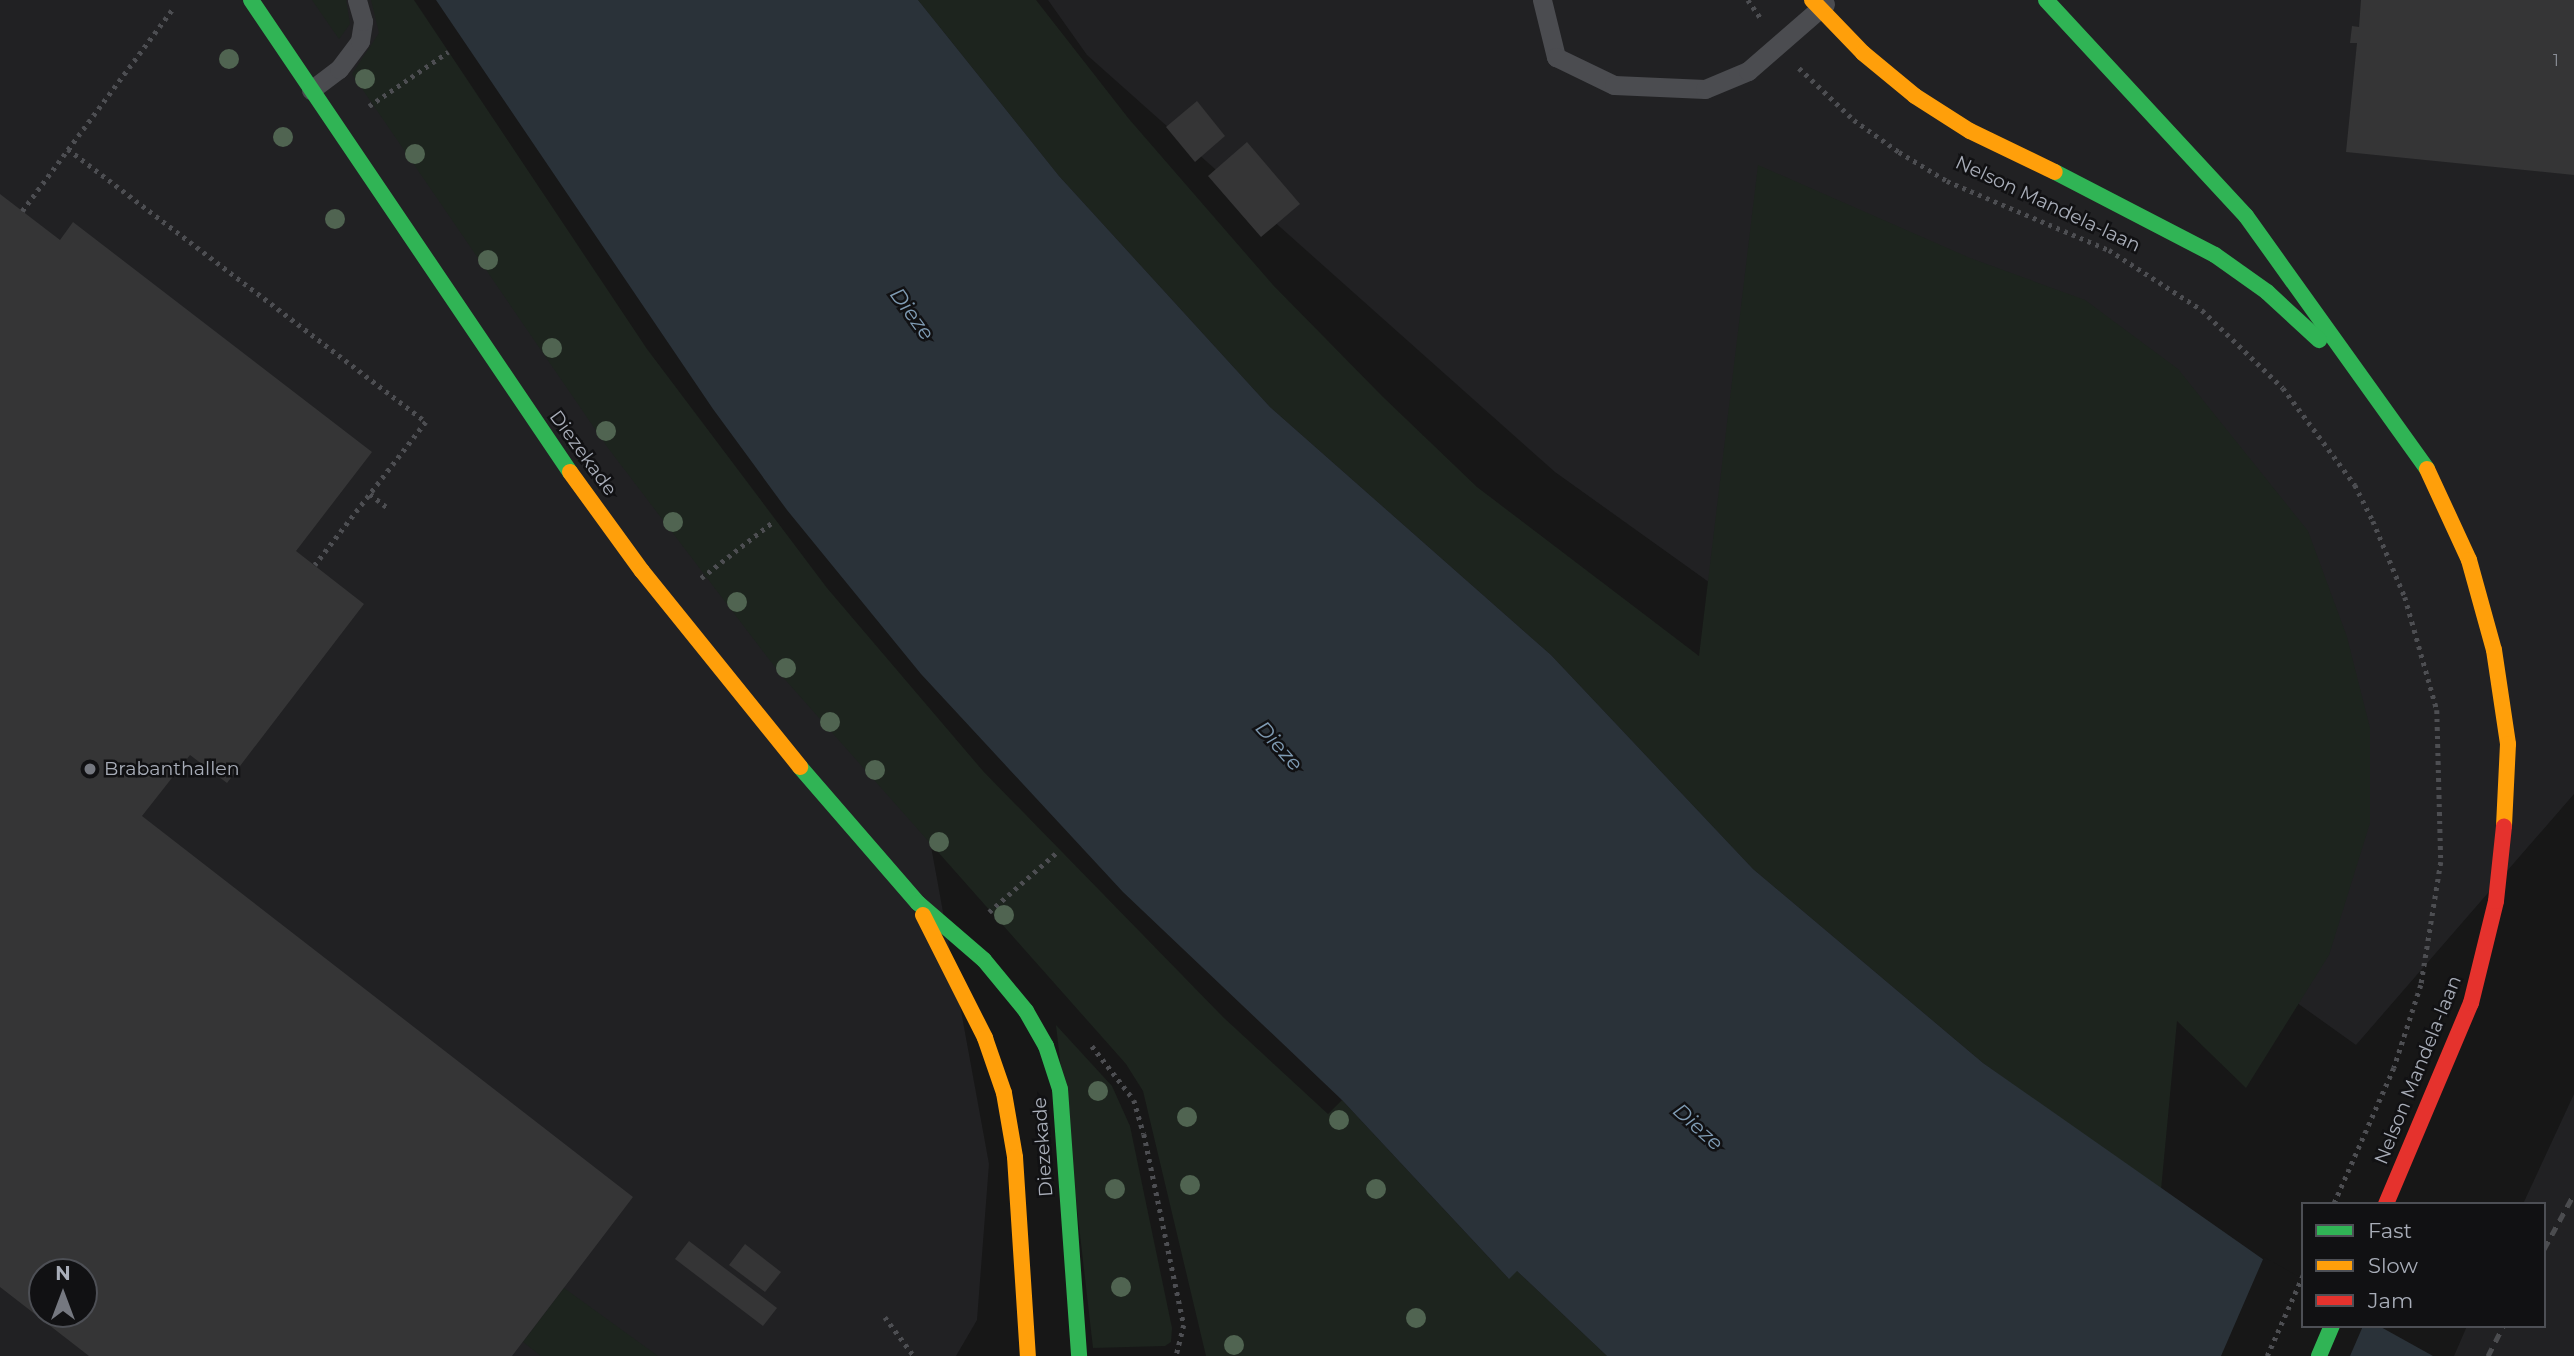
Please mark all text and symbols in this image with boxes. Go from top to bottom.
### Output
house number: 1 [2553,51,2559,71]
street label: Nelson Mandela-laan [1952,151,2144,257]
water label: Dieze [885,283,939,345]
street label: Diezekade [544,406,622,500]
water label: Dieze [1250,716,1308,776]
place label: Brabanthallen [104,758,240,780]
marker: Brabanthallen [82,761,98,777]
street label: Nelson Mandela-laan [2370,972,2466,1168]
street label: Diezekade [1028,1096,1058,1198]
water label: Dieze [1668,1098,1728,1156]
legend [2301,1202,2546,1328]
text: Fast [2368,1218,2412,1243]
text: Slow [2368,1253,2418,1278]
north arrow [28,1258,98,1328]
text: N [55,1262,71,1285]
text: Jam [2368,1288,2413,1313]

